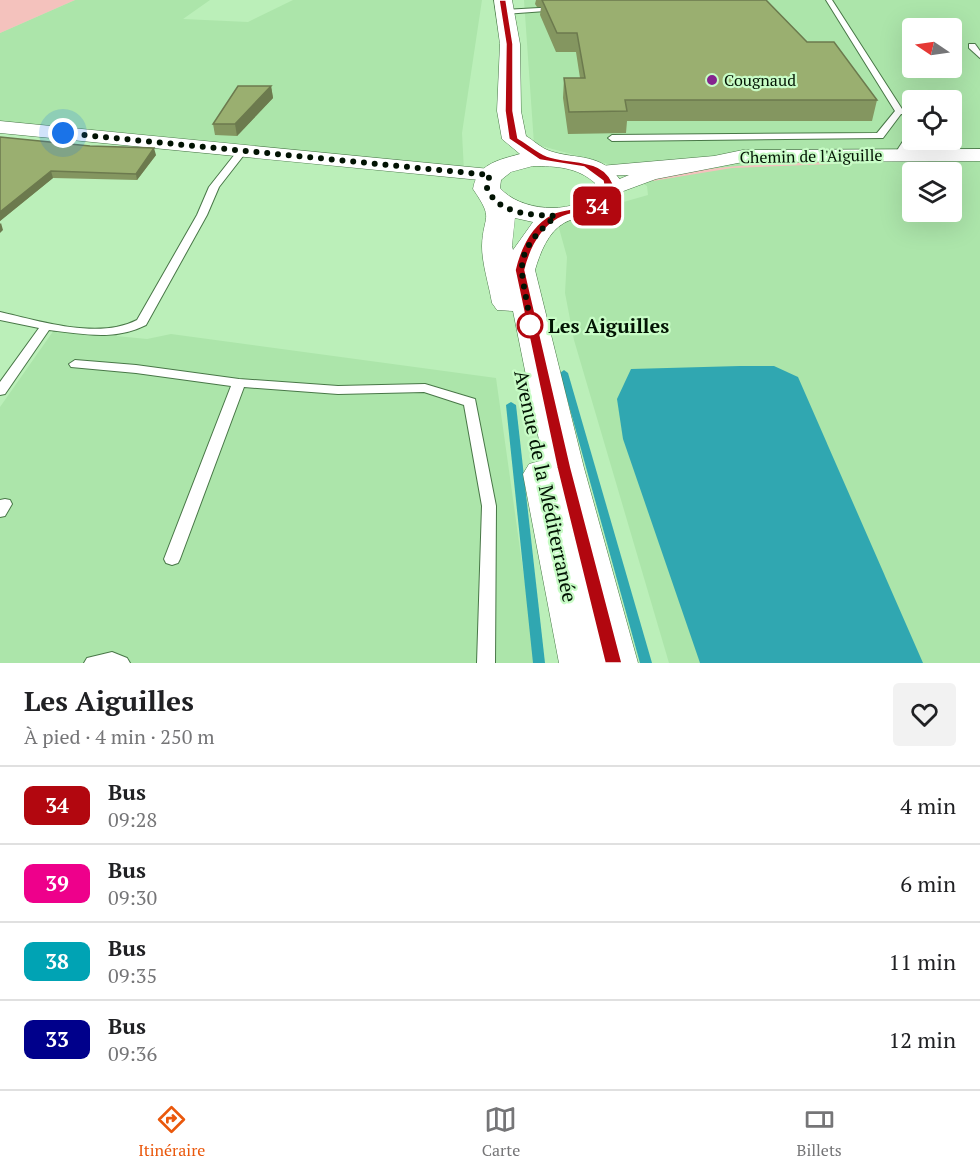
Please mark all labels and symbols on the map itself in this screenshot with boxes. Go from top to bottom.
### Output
north arrow [902,18,962,78]
place label: Cougnaud [724,69,796,91]
marker: Cougnaud [705,73,719,87]
your location [48,118,78,148]
street label: Chemin de l'Aiguille [739,144,883,168]
line badge: 34 [570,186,624,226]
marker: Les Aiguilles [517,312,543,338]
place label: Les Aiguilles [548,312,669,339]
street label: Avenue de la Méditerranée [508,367,584,605]

